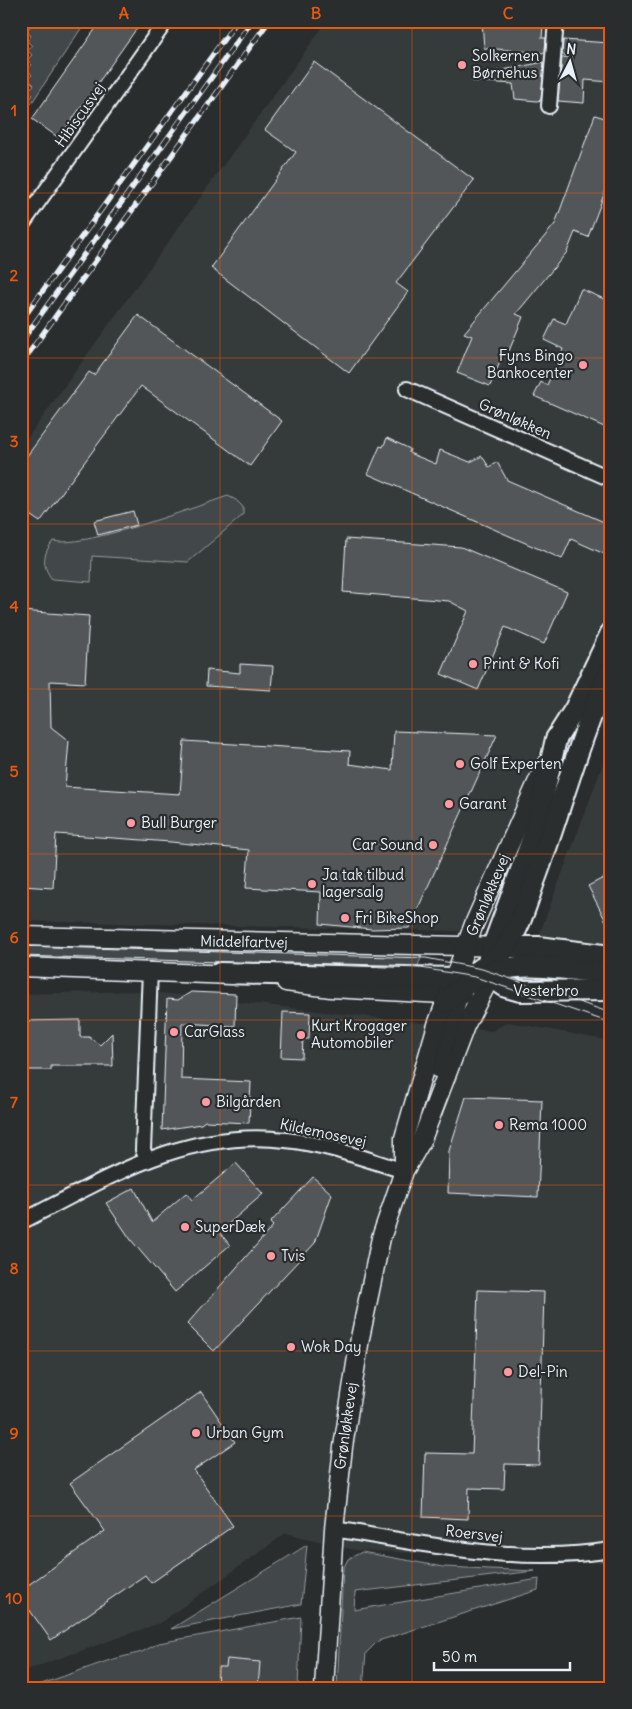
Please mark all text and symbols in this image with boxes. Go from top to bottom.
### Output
text: A [119,3,129,23]
text: B [311,3,322,23]
text: C [503,3,514,23]
north arrow [544,38,594,88]
text: N [566,40,577,59]
place label: Solkernen Børnehus [472,46,540,82]
marker: Solkernen Børnehus [456,59,468,71]
street label: Hibiscusvej [50,79,109,151]
text: 1 [11,100,17,120]
text: 2 [10,265,19,285]
place label: Fyns Bingo Bankocenter [487,346,573,382]
marker: Fyns Bingo Bankocenter [577,359,589,371]
street label: Grønløkken [476,394,555,443]
text: 3 [9,431,19,451]
text: 4 [9,596,19,616]
place label: Print & Kofi [483,654,559,673]
marker: Print & Kofi [467,658,479,670]
place label: Golf Experten [470,754,562,773]
marker: Golf Experten [454,758,466,770]
text: 5 [9,761,19,781]
place label: Garant [459,794,507,813]
marker: Garant [443,798,455,810]
place label: Bull Burger [141,813,217,832]
marker: Bull Burger [125,817,137,829]
place label: Car Sound [352,835,423,854]
marker: Car Sound [427,839,439,851]
street label: Grønløkkevej [462,851,513,939]
place label: Ja tak tilbud lagersalg [322,865,404,901]
marker: Ja tak tilbud lagersalg [306,878,318,890]
place label: Fri BikeShop [355,908,439,927]
marker: Fri BikeShop [339,912,351,924]
text: 6 [9,927,19,947]
street label: Middelfartvej [200,931,288,952]
street label: Vesterbro [513,981,579,1000]
place label: Kurt Krogager Automobiler [311,1016,407,1052]
place label: CarGlass [184,1022,245,1041]
marker: CarGlass [168,1026,180,1038]
marker: Kurt Krogager Automobiler [295,1029,307,1041]
text: 7 [10,1092,18,1112]
place label: Bilgården [216,1092,281,1111]
marker: Bilgården [200,1096,212,1108]
street label: Kildemosevej [278,1114,368,1151]
place label: Rema 1000 [509,1115,587,1134]
marker: Rema 1000 [493,1119,505,1131]
place label: SuperDæk [195,1217,266,1236]
marker: SuperDæk [179,1221,191,1233]
place label: Tvis [281,1246,306,1265]
marker: Tvis [265,1250,277,1262]
text: 8 [9,1258,19,1278]
place label: Wok Day [301,1337,361,1356]
marker: Wok Day [285,1341,297,1353]
place label: Del-Pin [518,1362,568,1381]
marker: Del-Pin [502,1366,514,1378]
street label: Grønløkkevej [330,1381,361,1471]
text: 9 [9,1423,19,1443]
place label: Urban Gym [206,1423,284,1442]
marker: Urban Gym [190,1427,202,1439]
street label: Roersvej [444,1521,504,1546]
text: 10 [6,1588,22,1608]
scale bar [434,1639,571,1671]
text: 50 m [442,1647,477,1666]

